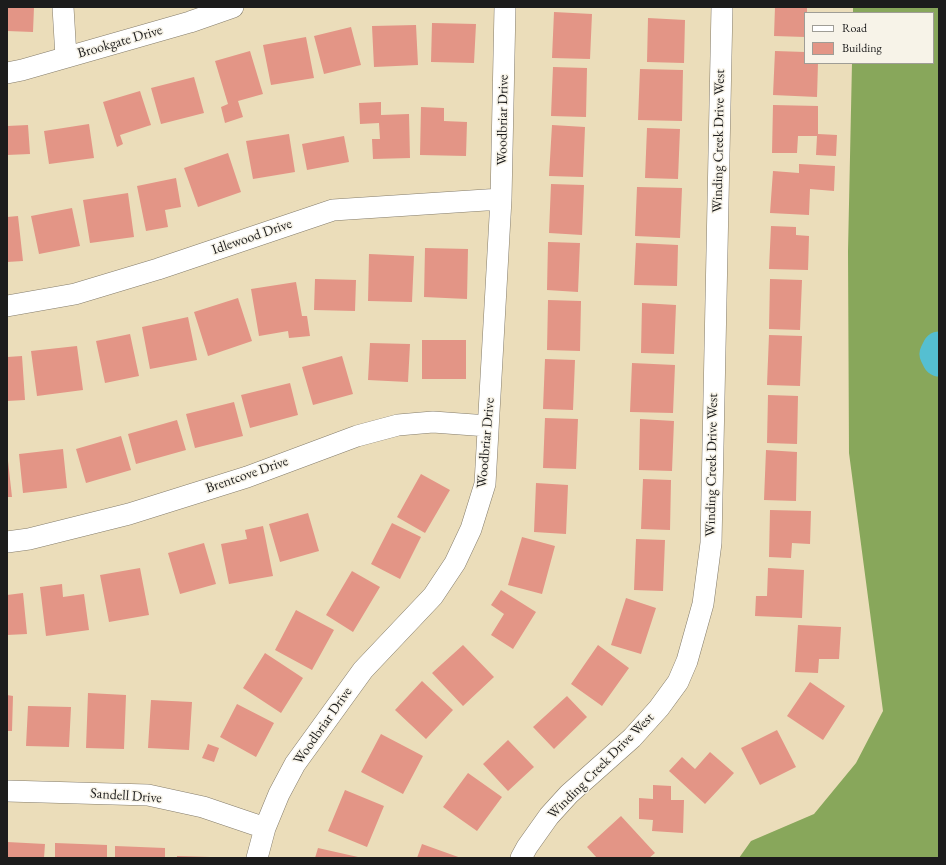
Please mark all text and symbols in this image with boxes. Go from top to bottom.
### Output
legend [804,12,934,64]
text: Road [842,20,867,36]
street label: Brookgate Drive [76,22,164,62]
text: Building [842,40,882,56]
street label: Winding Creek Drive West [709,69,729,213]
street label: Woodbriar Drive [494,75,512,165]
street label: Idlewood Drive [210,215,294,259]
street label: Winding Creek Drive West [702,393,722,537]
street label: Woodbriar Drive [474,397,498,489]
street label: Brentcove Drive [204,453,290,497]
street label: Woodbriar Drive [290,684,356,768]
street label: Winding Creek Drive West [544,709,658,823]
street label: Sandell Drive [90,785,162,807]

